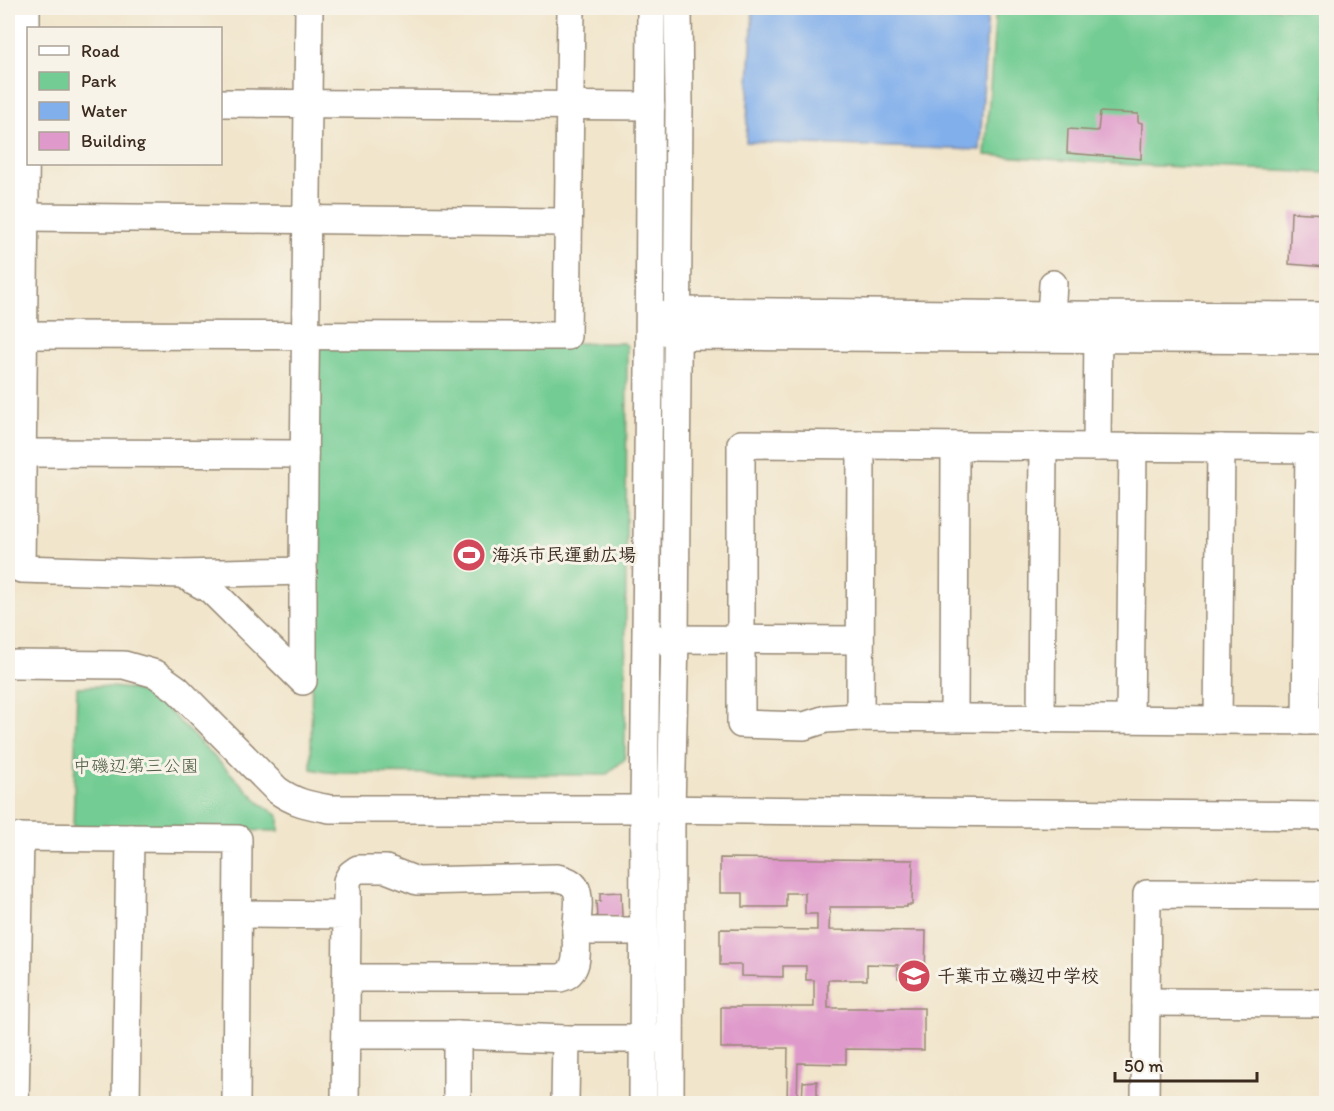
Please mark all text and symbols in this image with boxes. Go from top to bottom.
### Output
legend [27,27,222,165]
text: Road [81,40,120,62]
text: Park [81,70,116,92]
text: Water [81,100,127,122]
text: Building [81,130,147,152]
sports icon: 海浜市民運動広場 [451,537,487,573]
place label: 海浜市民運動広場 [492,544,636,566]
park label: 中磯辺第三公園 [73,755,199,777]
school or university icon: 千葉市立磯辺中学校 [896,958,932,994]
place label: 千葉市立磯辺中学校 [937,965,1099,987]
scale bar [1115,1045,1258,1083]
text: 50 m [1124,1055,1164,1077]

